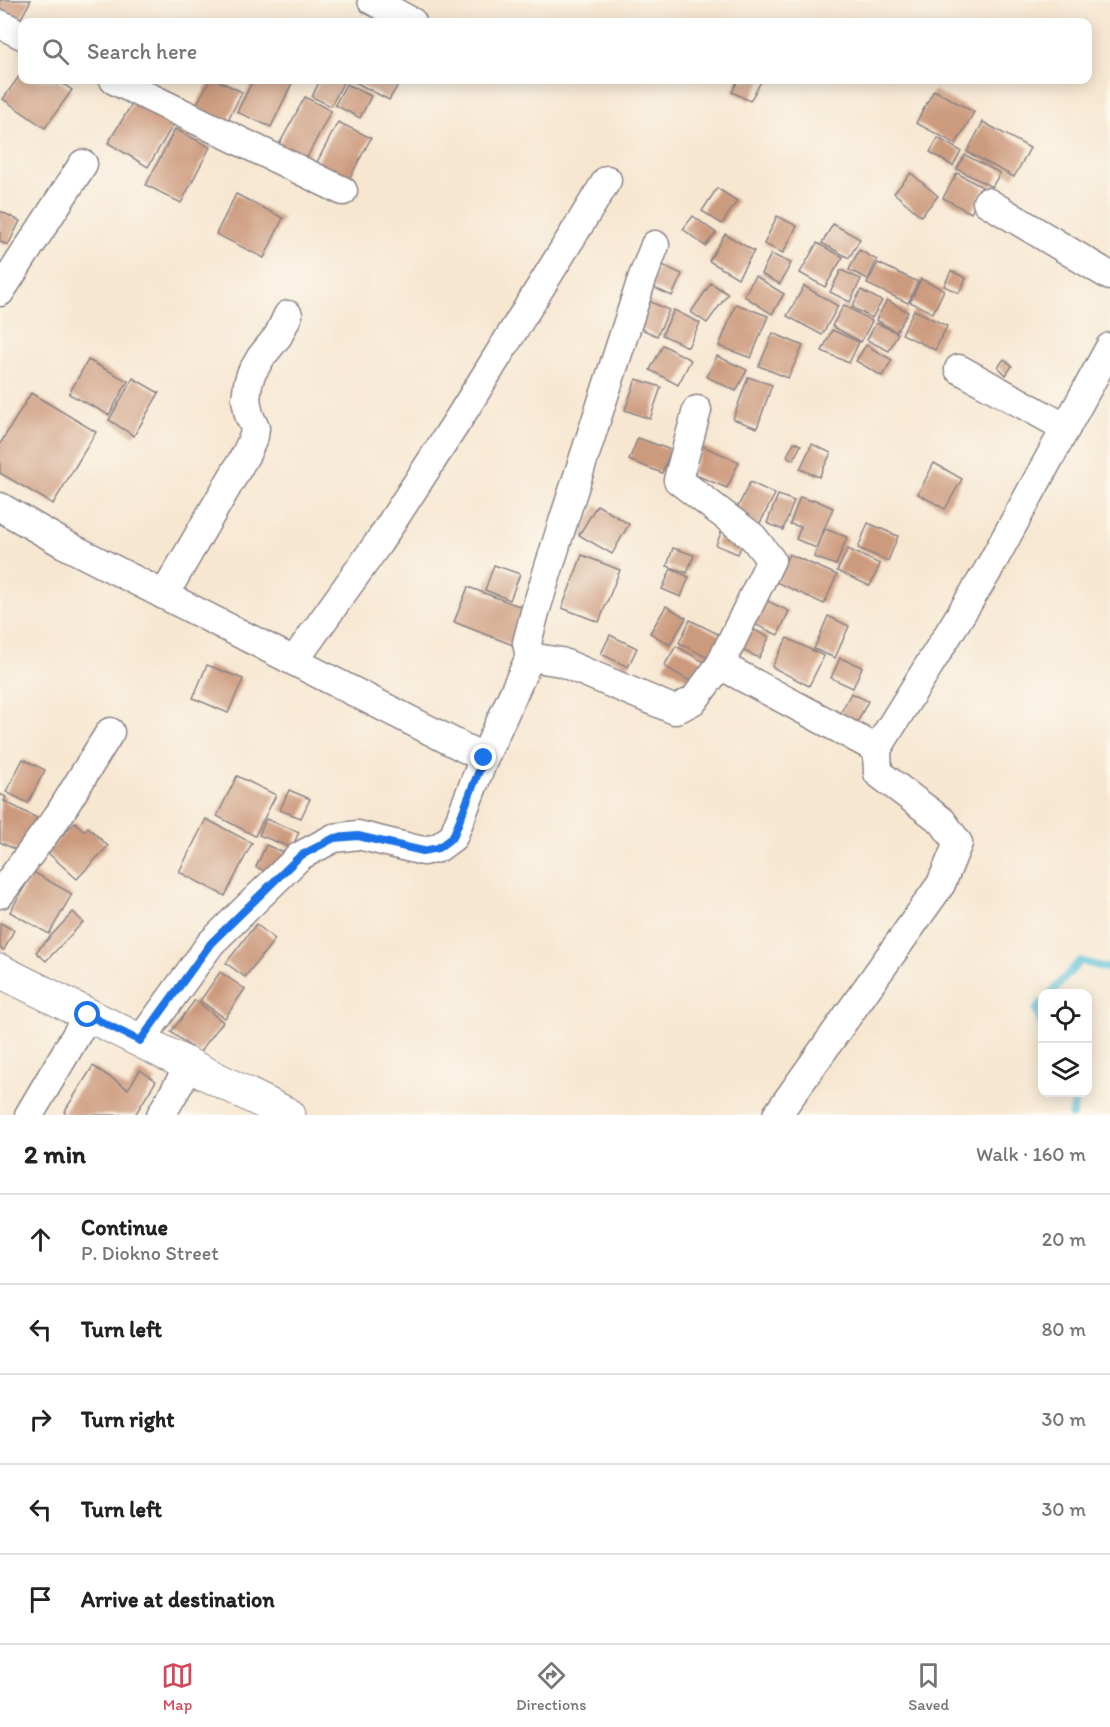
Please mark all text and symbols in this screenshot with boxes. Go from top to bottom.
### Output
search box [18,18,1092,84]
icon: search [39,35,72,68]
text: Search here [87,38,197,65]
route end [470,744,496,770]
map controls [1038,989,1092,1097]
button: locate [1038,989,1092,1043]
route start [74,1001,100,1027]
button: layers [1038,1043,1092,1097]
text: 2 min [24,1138,86,1170]
text: Walk · 160 m [976,1142,1086,1166]
text: Continue [81,1214,168,1241]
icon: ahead [24,1223,57,1256]
text: 20 m [1042,1227,1086,1251]
text: P. Diokno Street [81,1241,219,1265]
icon: left [24,1313,57,1346]
text: Turn left [81,1316,162,1343]
text: 80 m [1041,1317,1086,1341]
icon: right [24,1403,57,1436]
text: Turn right [81,1406,175,1433]
text: 30 m [1041,1407,1086,1431]
icon: left [24,1493,57,1526]
text: Turn left [81,1496,162,1523]
text: 30 m [1041,1497,1086,1521]
icon: arrive [24,1583,57,1616]
text: Arrive at destination [81,1586,275,1613]
tab: Map [161,1659,194,1714]
tab: Directions [516,1659,586,1714]
tab: Saved [908,1659,949,1714]

